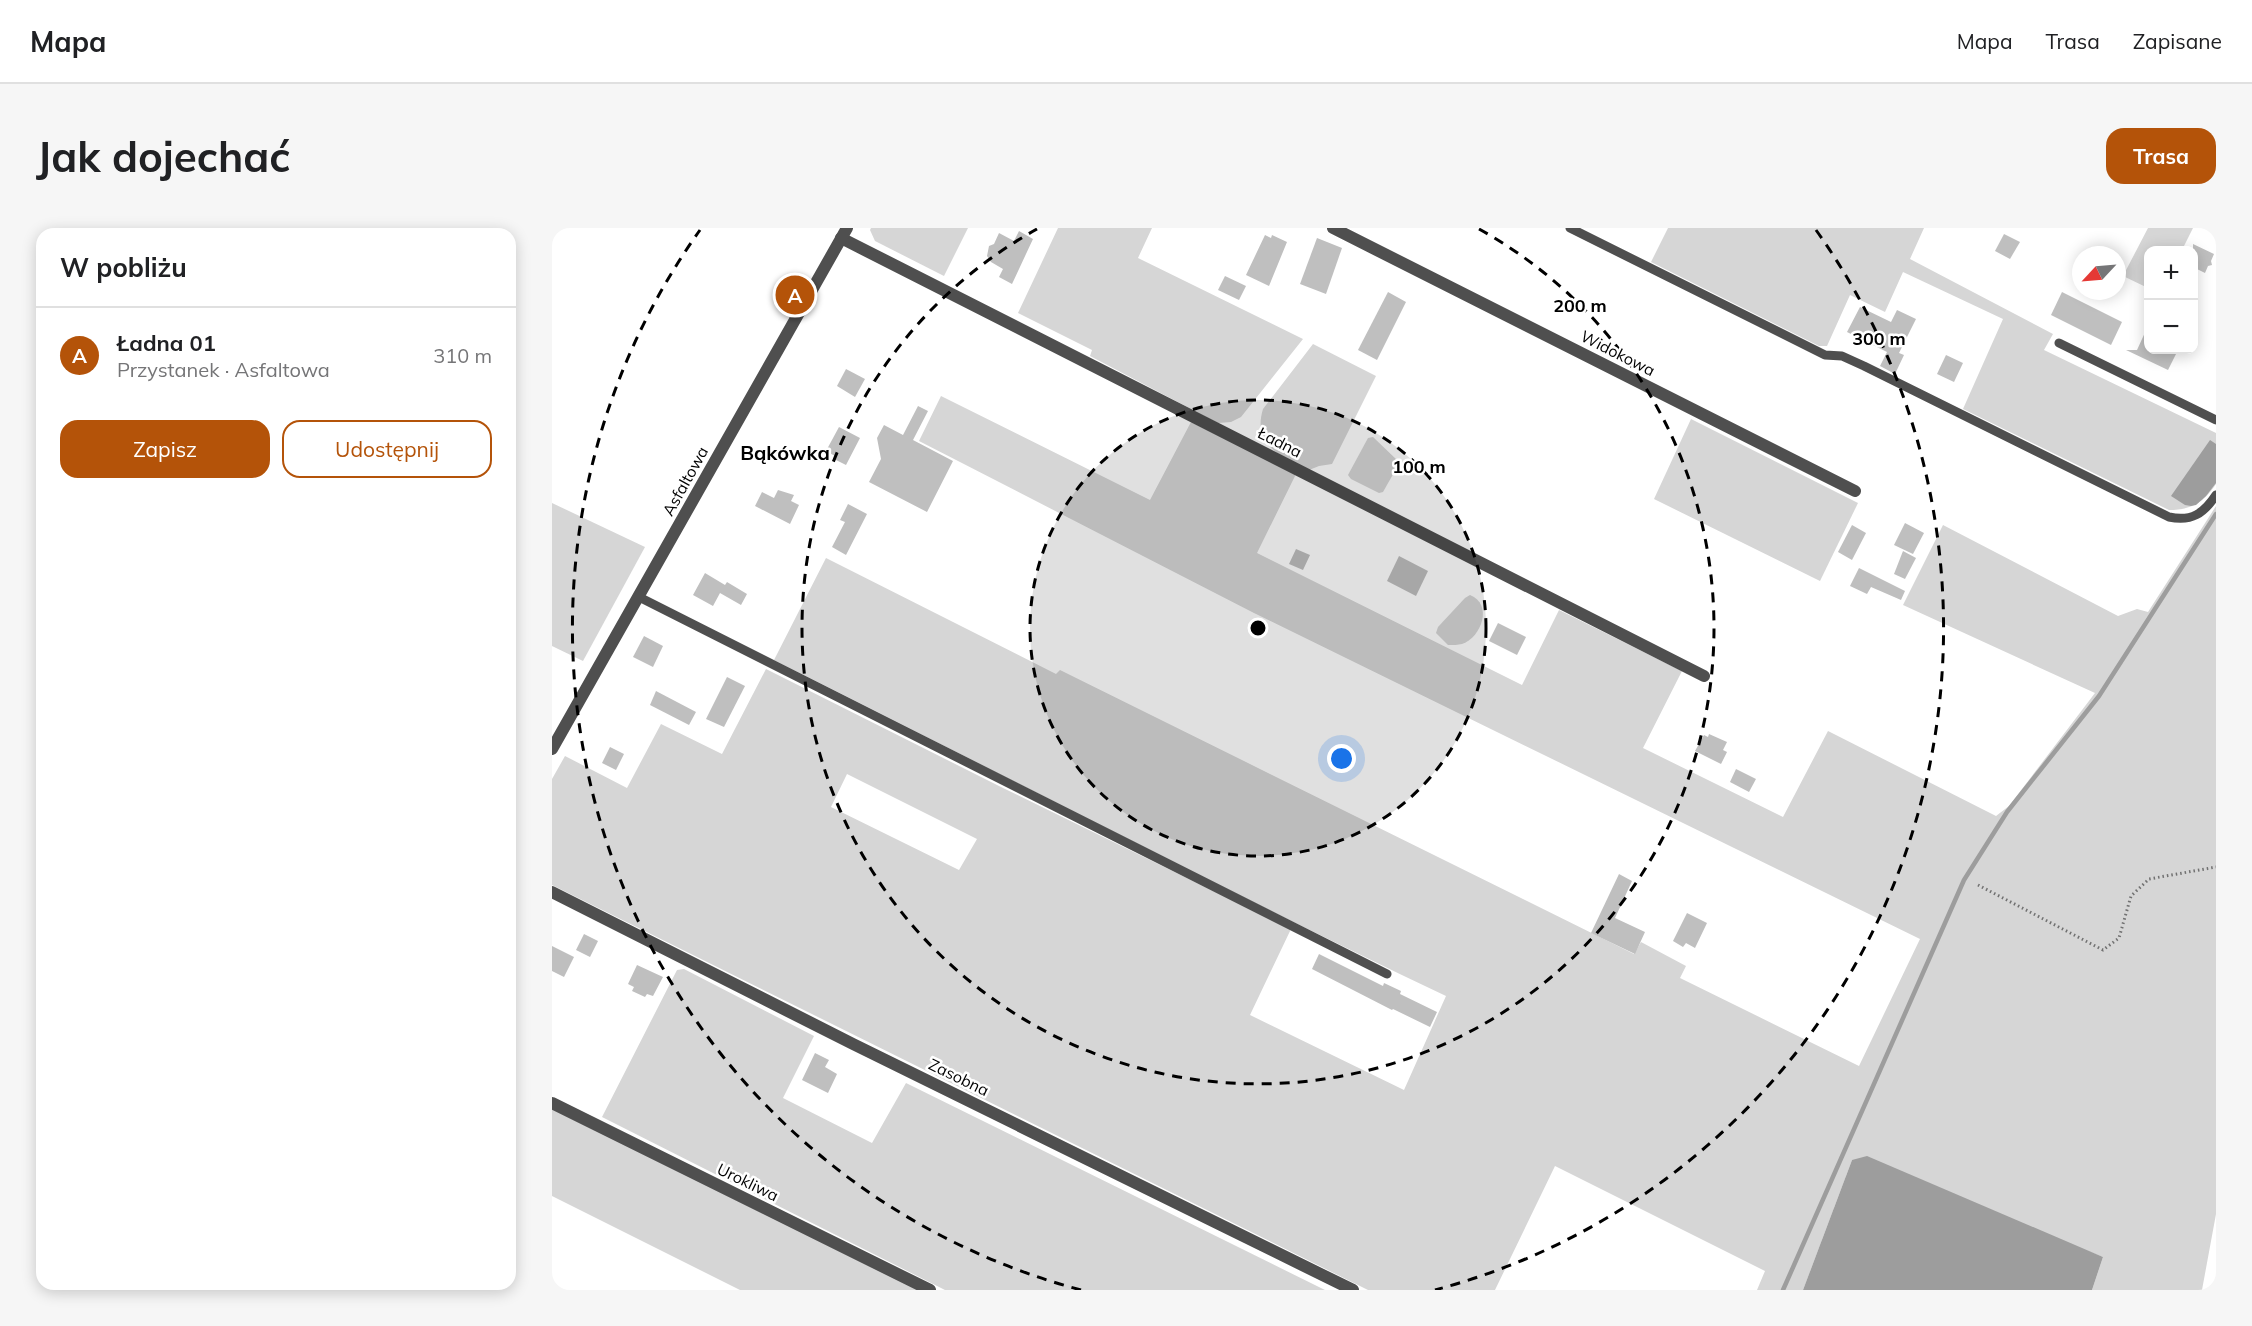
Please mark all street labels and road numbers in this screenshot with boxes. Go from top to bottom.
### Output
street label: Widokowa [1577,326,1659,380]
street label: Ładna [1254,422,1305,462]
street label: Asfaltowa [658,443,712,519]
street label: Zasobna [926,1054,992,1100]
street label: Urokliwa [714,1159,782,1205]

